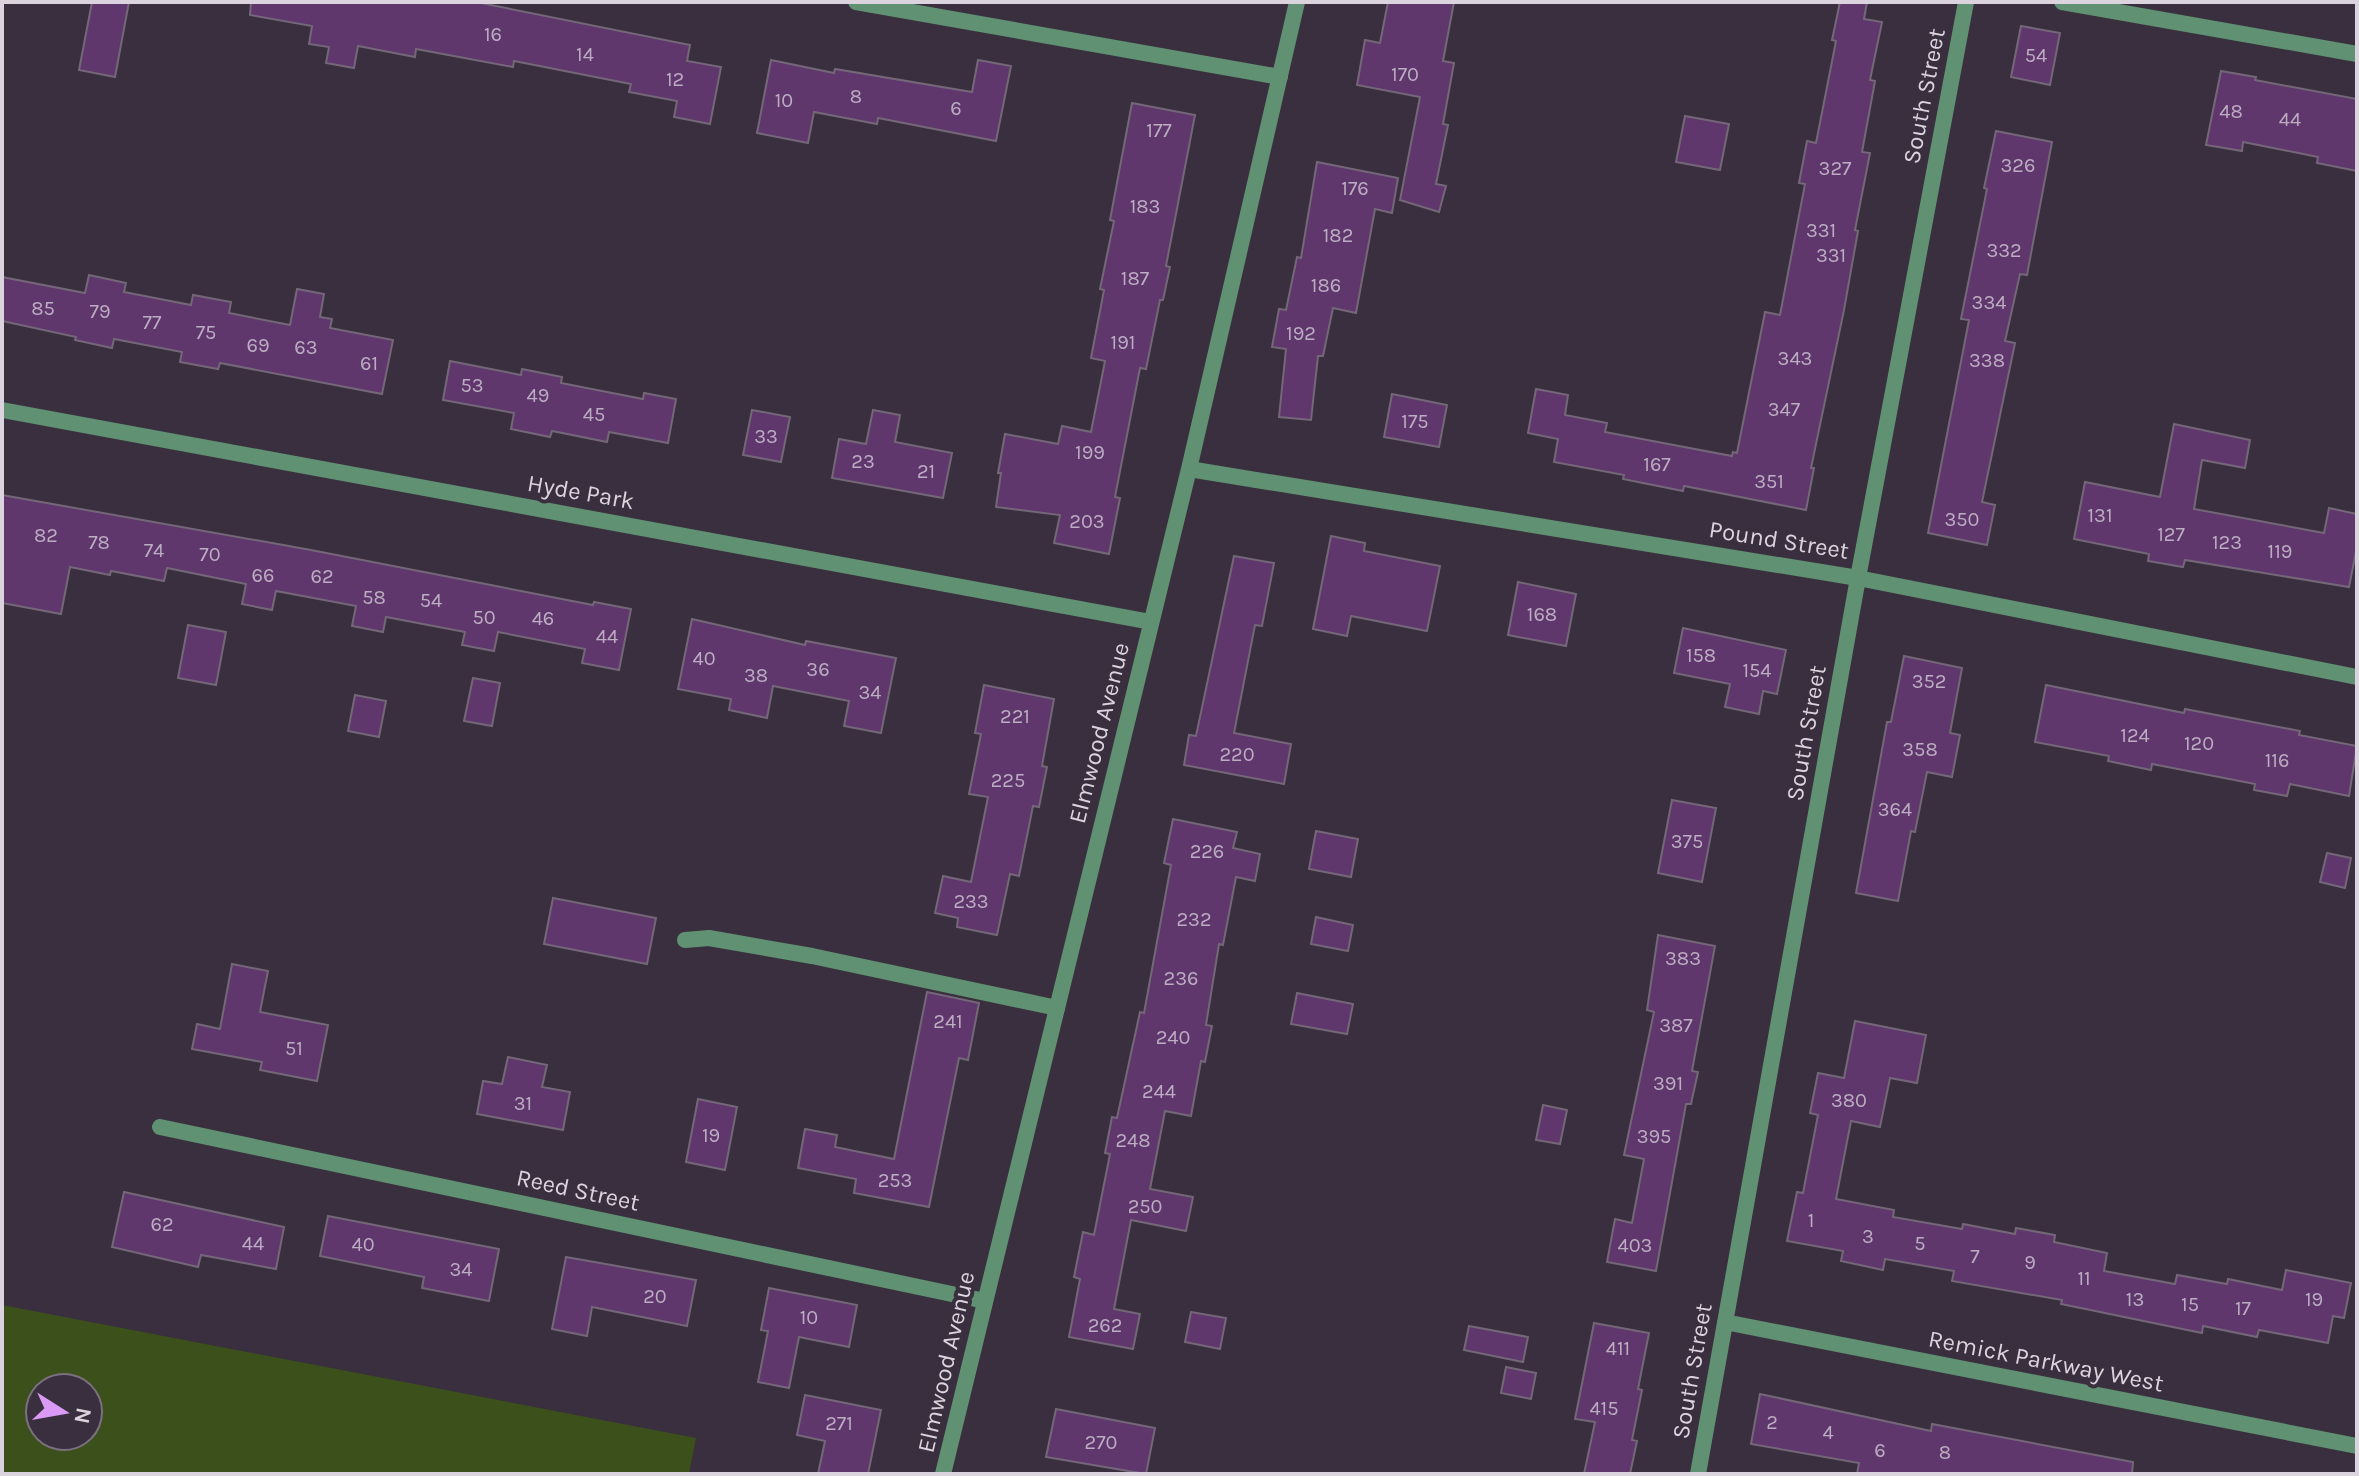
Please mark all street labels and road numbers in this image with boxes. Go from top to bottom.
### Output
street label: South Street [1897,26,1951,166]
street label: Hyde Park [525,469,637,515]
street label: Pound Street [1707,515,1851,565]
street label: Elmwood Avenue [1063,640,1135,826]
street label: South Street [1780,663,1832,803]
street label: Reed Street [514,1163,642,1217]
street label: Elmwood Avenue [912,1269,980,1455]
street label: South Street [1666,1301,1718,1441]
street label: Remick Parkway West [1926,1324,2166,1398]

